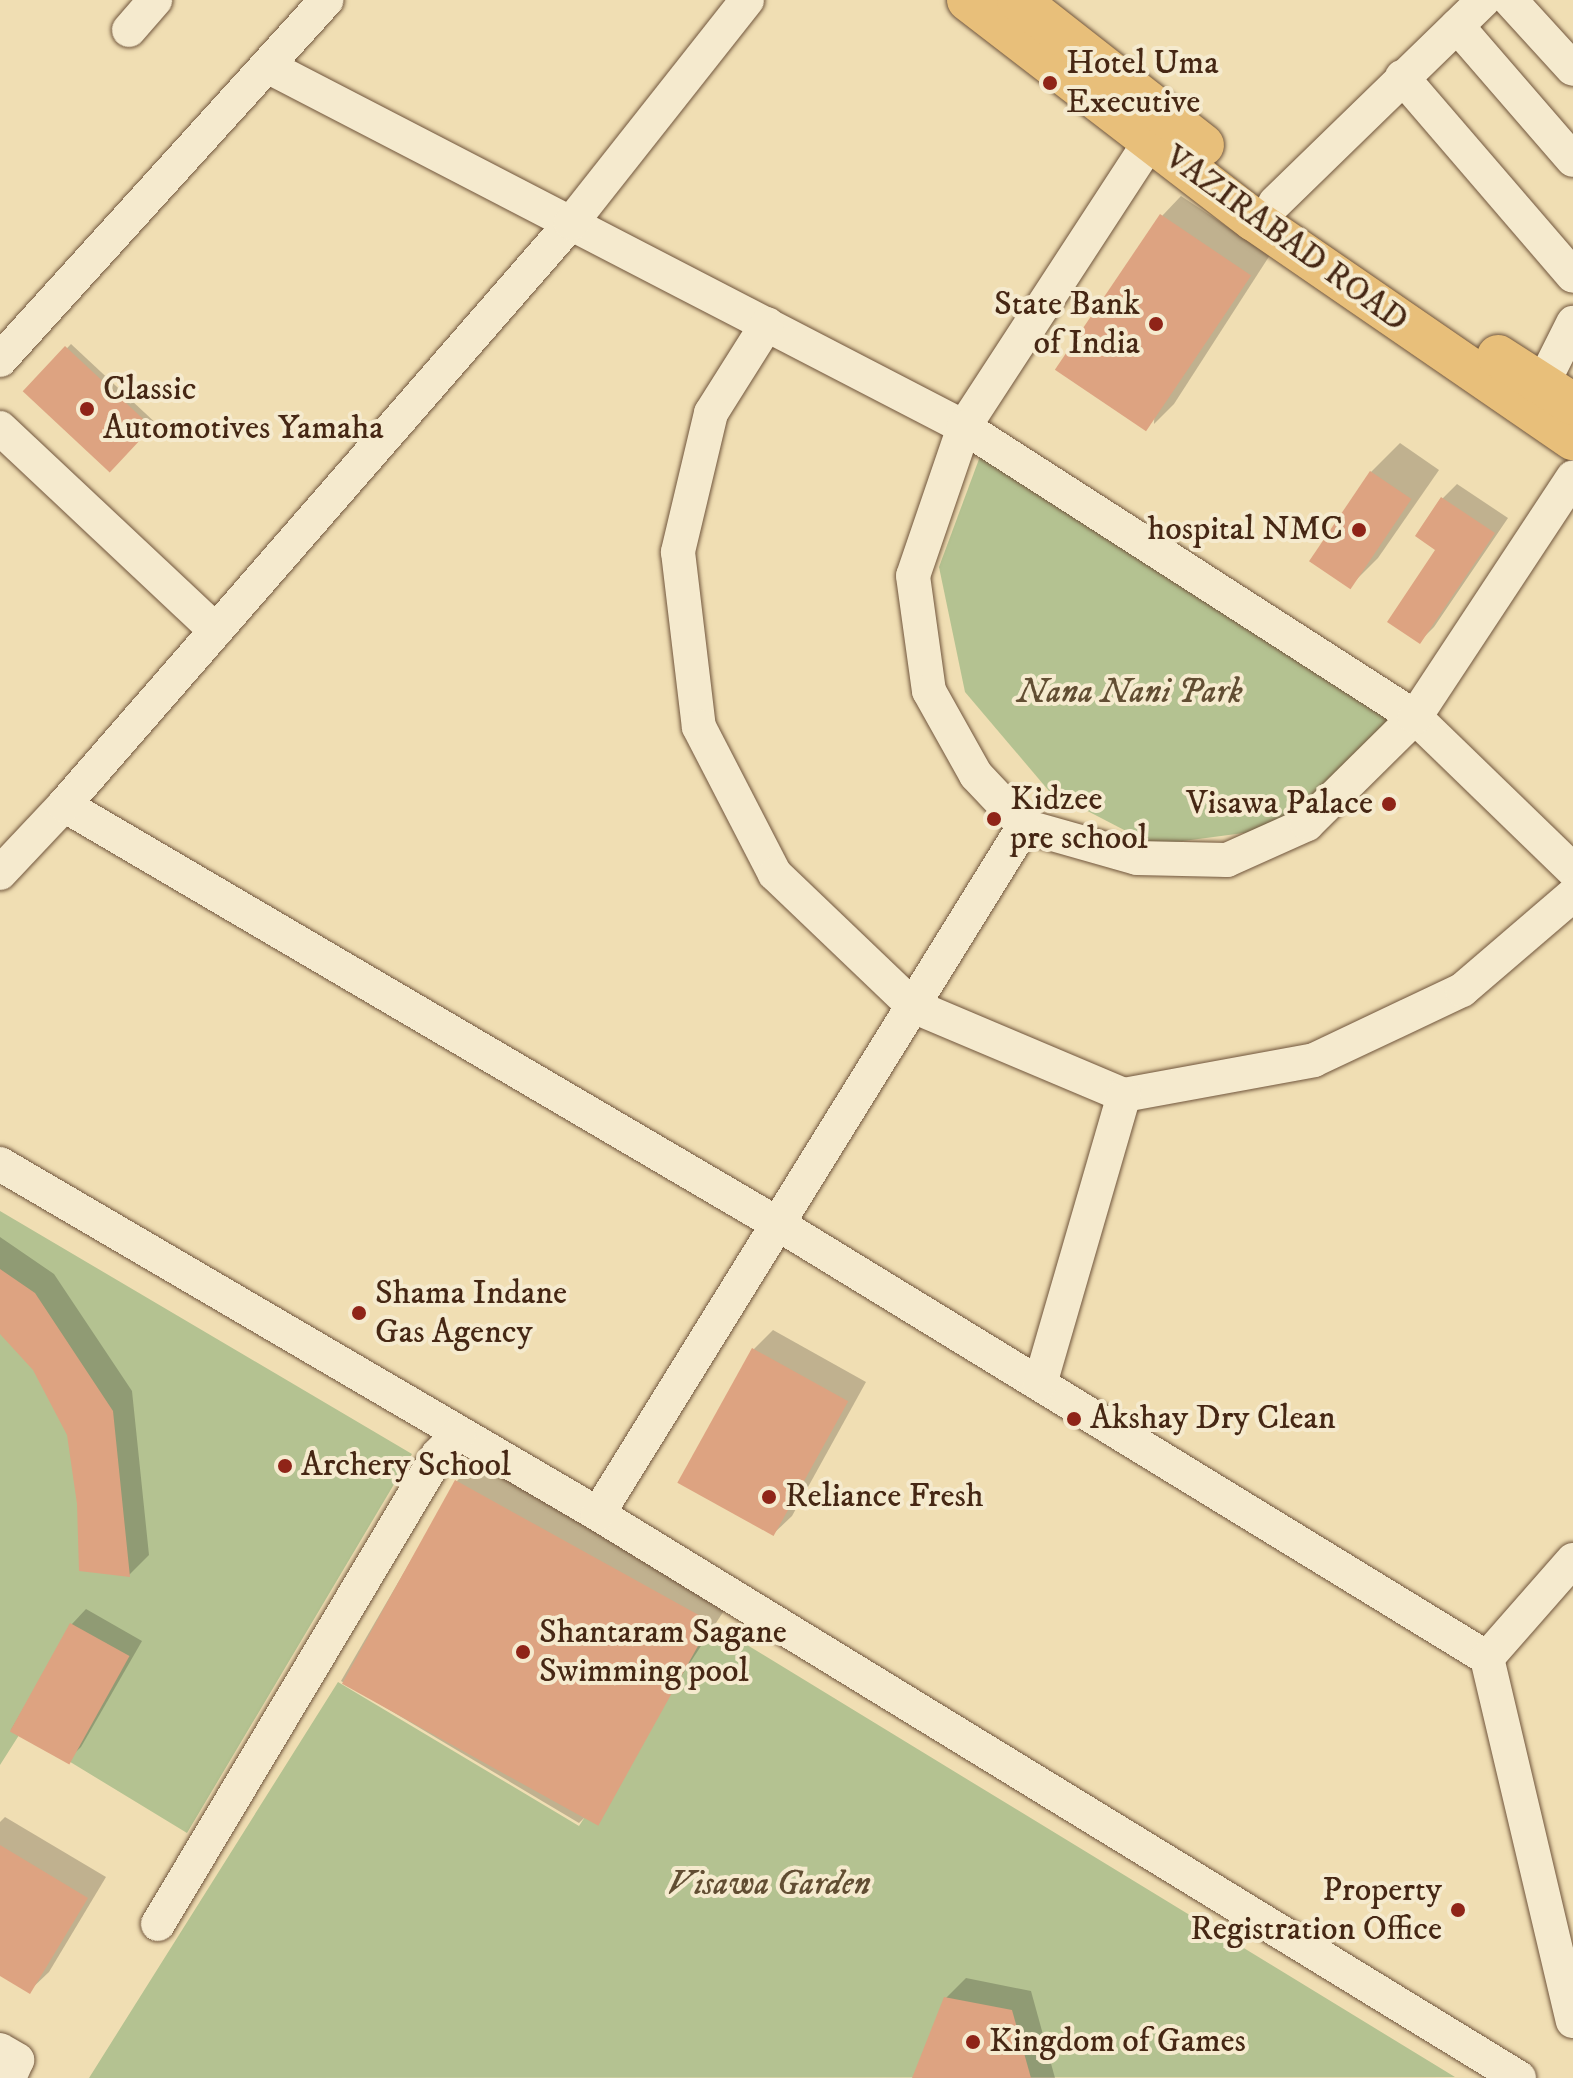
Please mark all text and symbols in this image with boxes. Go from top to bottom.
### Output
place label: Hotel Uma Executive [1066,43,1219,122]
marker: Hotel Uma Executive [1041,74,1059,92]
street label: VAZIRABAD ROAD [1156,137,1416,341]
place label: State Bank of India [994,284,1140,364]
marker: State Bank of India [1147,315,1165,333]
place label: Classic Automotives Yamaha [103,369,384,448]
marker: Classic Automotives Yamaha [78,400,96,418]
place label: hospital NMC [1148,510,1343,550]
marker: hospital NMC [1350,521,1368,539]
park label: Nana Nani Park [1017,673,1243,713]
place label: Kidzee pre school [1010,779,1148,858]
place label: Visawa Palace [1186,784,1373,824]
marker: Visawa Palace [1380,795,1398,813]
marker: Kidzee pre school [985,810,1003,828]
place label: Shama Indane Gas Agency [375,1273,567,1352]
marker: Shama Indane Gas Agency [350,1304,368,1322]
place label: Akshay Dry Clean [1090,1399,1336,1439]
marker: Akshay Dry Clean [1065,1410,1083,1428]
place label: Archery School [301,1446,511,1486]
marker: Archery School [276,1457,294,1475]
place label: Reliance Fresh [785,1477,984,1517]
marker: Reliance Fresh [760,1488,778,1506]
place label: Shantaram Sagane Swimming pool [539,1612,787,1692]
marker: Shantaram Sagane Swimming pool [514,1643,532,1661]
park label: Visawa Garden [667,1865,871,1905]
place label: Property Registration Office [1190,1870,1442,1950]
marker: Property Registration Office [1449,1901,1467,1919]
place label: Kingdom of Games [989,2022,1246,2062]
marker: Kingdom of Games [964,2033,982,2051]

